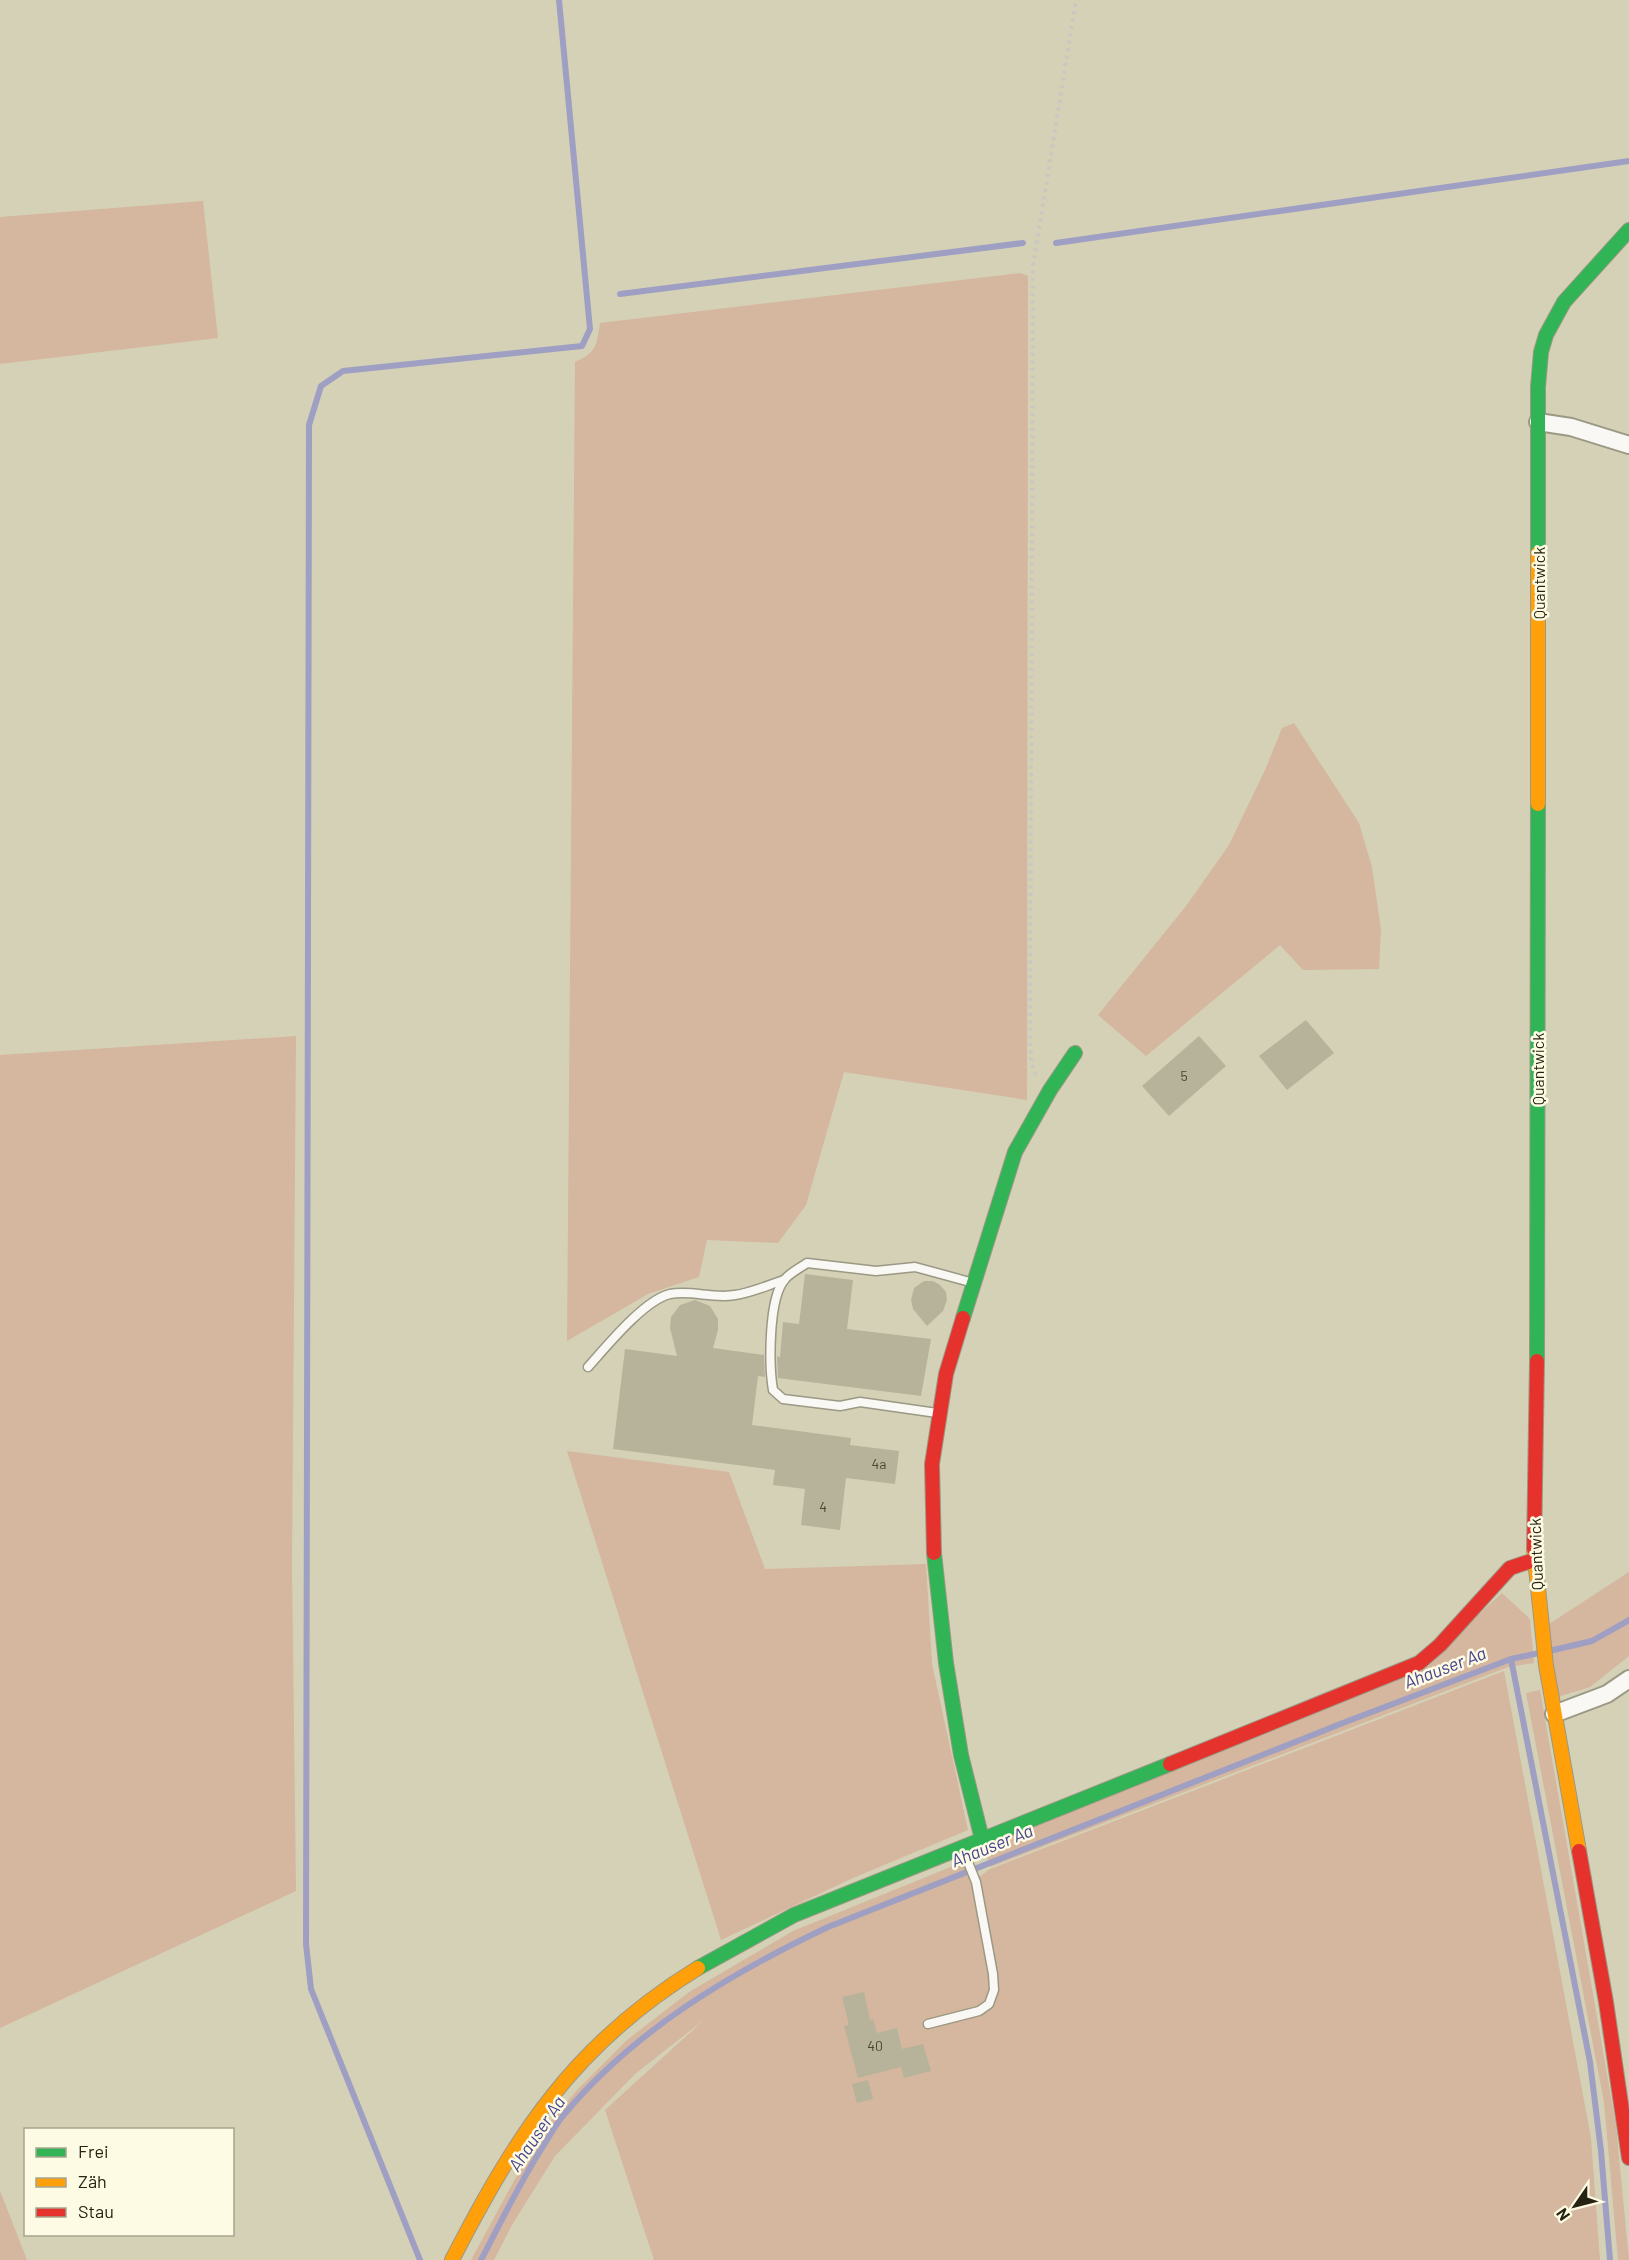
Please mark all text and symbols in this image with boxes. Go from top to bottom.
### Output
street label: Quantwick [1529,547,1548,619]
street label: Quantwick [1528,1033,1547,1105]
house number: 5 [1180,1067,1188,1084]
house number: 4a [872,1455,886,1472]
house number: 4 [819,1498,827,1515]
street label: Quantwick [1525,1518,1546,1591]
water label: Ahauser Aa [1400,1641,1489,1693]
water label: Ahauser Aa [948,1819,1036,1871]
house number: 40 [867,2037,883,2054]
water label: Ahauser Aa [503,2092,569,2175]
legend [24,2128,234,2236]
text: Frei [78,2140,109,2162]
text: Zäh [78,2170,107,2192]
north arrow [1545,2176,1605,2236]
text: Stau [78,2200,114,2222]
text: N [1551,2205,1573,2225]

